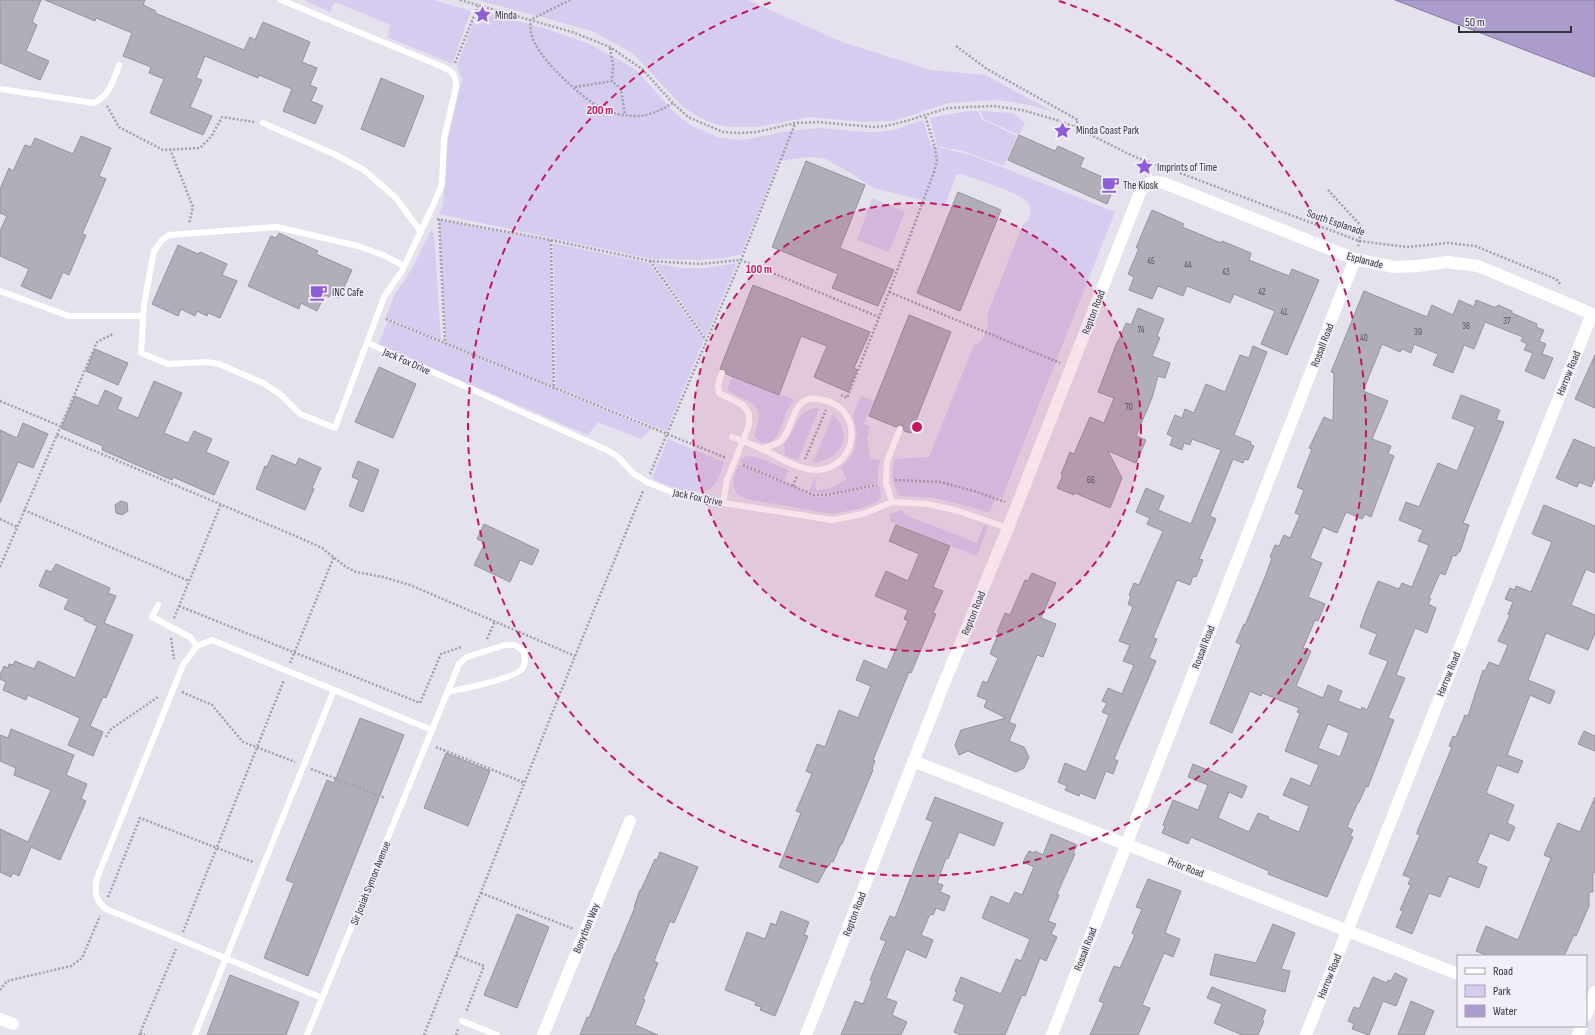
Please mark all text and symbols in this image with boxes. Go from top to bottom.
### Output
place icon: Minda [472,5,492,25]
scale bar [1459,8,1571,34]
place label: Minda [495,9,517,22]
text: 50 m [1465,15,1485,30]
text: 200 m [587,103,613,118]
place icon: Minda Coast Park [1053,120,1073,140]
place label: Minda Coast Park [1076,124,1140,137]
place icon: Imprints of Time [1134,157,1154,177]
place label: Imprints of Time [1157,161,1217,174]
cafe icon: The Kiosk [1100,175,1120,195]
place label: The Kiosk [1123,179,1159,192]
street label: South Esplanade [1305,206,1367,239]
street label: Esplanade [1345,249,1385,272]
house number: 45 [1147,256,1155,267]
house number: 44 [1184,260,1192,271]
text: 100 m [746,262,772,277]
house number: 43 [1222,267,1230,278]
cafe icon: INC Cafe [309,282,329,302]
place label: INC Cafe [332,286,364,299]
house number: 42 [1258,287,1266,298]
street label: Repton Road [1079,288,1108,336]
house number: 41 [1281,307,1288,318]
house number: 37 [1503,316,1511,327]
street label: Rossall Road [1308,321,1337,369]
house number: 38 [1462,321,1470,332]
house number: 74 [1138,325,1145,336]
house number: 39 [1414,327,1422,338]
house number: 40 [1360,333,1368,344]
street label: Jack Fox Drive [380,345,432,378]
street label: Harrow Road [1554,349,1583,397]
house number: 70 [1125,402,1133,413]
centre of rings [910,420,924,434]
house number: 66 [1087,475,1095,486]
street label: Jack Fox Drive [671,486,724,509]
street label: Repton Road [959,589,988,637]
street label: Rossall Road [1189,623,1218,671]
street label: Harrow Road [1434,650,1463,698]
street label: Sir Josiah Symon Avenue [348,839,393,927]
street label: Prior Road [1166,855,1206,880]
street label: Repton Road [840,890,869,938]
street label: Bonython Way [571,901,603,955]
street label: Rossall Road [1071,925,1100,973]
street label: Harrow Road [1315,952,1344,1000]
legend [1457,955,1587,1027]
text: Road [1493,964,1513,979]
text: Park [1493,984,1511,999]
text: Water [1493,1004,1517,1019]

